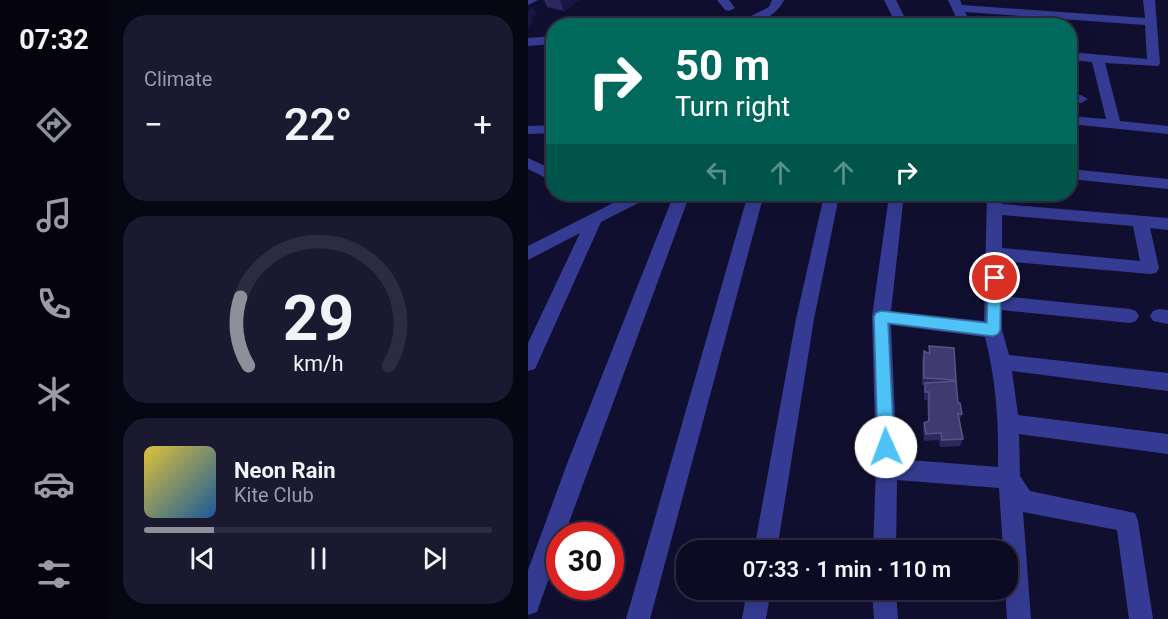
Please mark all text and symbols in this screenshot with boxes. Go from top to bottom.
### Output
text: 07:32 [19,24,89,56]
text: 50 m [675,41,770,90]
icon: right [576,42,654,120]
text: Climate [144,67,212,91]
text: Turn right [675,91,790,123]
text: 22° [284,98,352,151]
icon: directions [33,104,75,146]
text: − [144,105,163,144]
text: + [473,105,492,144]
icon: left [701,156,734,189]
icon: ahead [764,156,797,189]
icon: ahead [827,156,860,189]
icon: right [890,156,923,189]
icon: music [33,194,75,236]
pin [969,252,1020,303]
icon: arrive [978,261,1011,294]
icon: phone [33,283,75,325]
text: 29 [282,283,354,356]
text: km/h [293,352,343,377]
icon: climate [33,373,75,415]
position arrow [854,415,918,479]
text: Neon Rain [234,458,336,483]
icon: car [33,463,75,505]
text: Kite Club [234,483,314,507]
speed limit sign: 30 [546,522,624,600]
icon: previous [186,542,219,575]
icon: pause [302,542,335,575]
icon: next [418,542,451,575]
icon: filters [33,553,75,595]
text: 07:33 · 1 min · 110 m [743,557,951,582]

